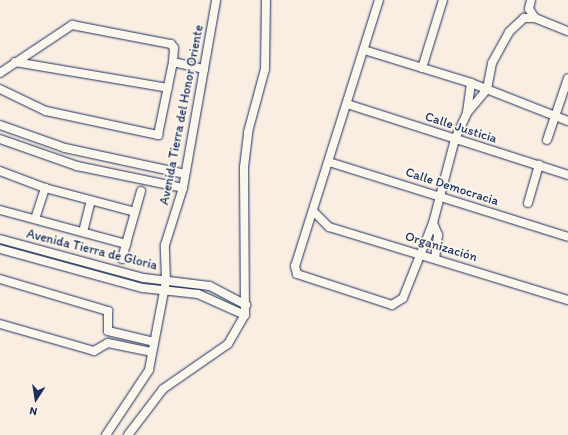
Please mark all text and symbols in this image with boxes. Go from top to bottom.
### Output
street label: Avenida Tierra del Honor Oriente [157,23,207,207]
street label: Calle Justicia [423,109,499,147]
street label: Calle Democracia [403,165,501,209]
street label: Avenida Tierra de Gloria [25,226,159,274]
street label: Organización [403,229,479,265]
north arrow [16,379,56,419]
text: N [28,404,38,418]

